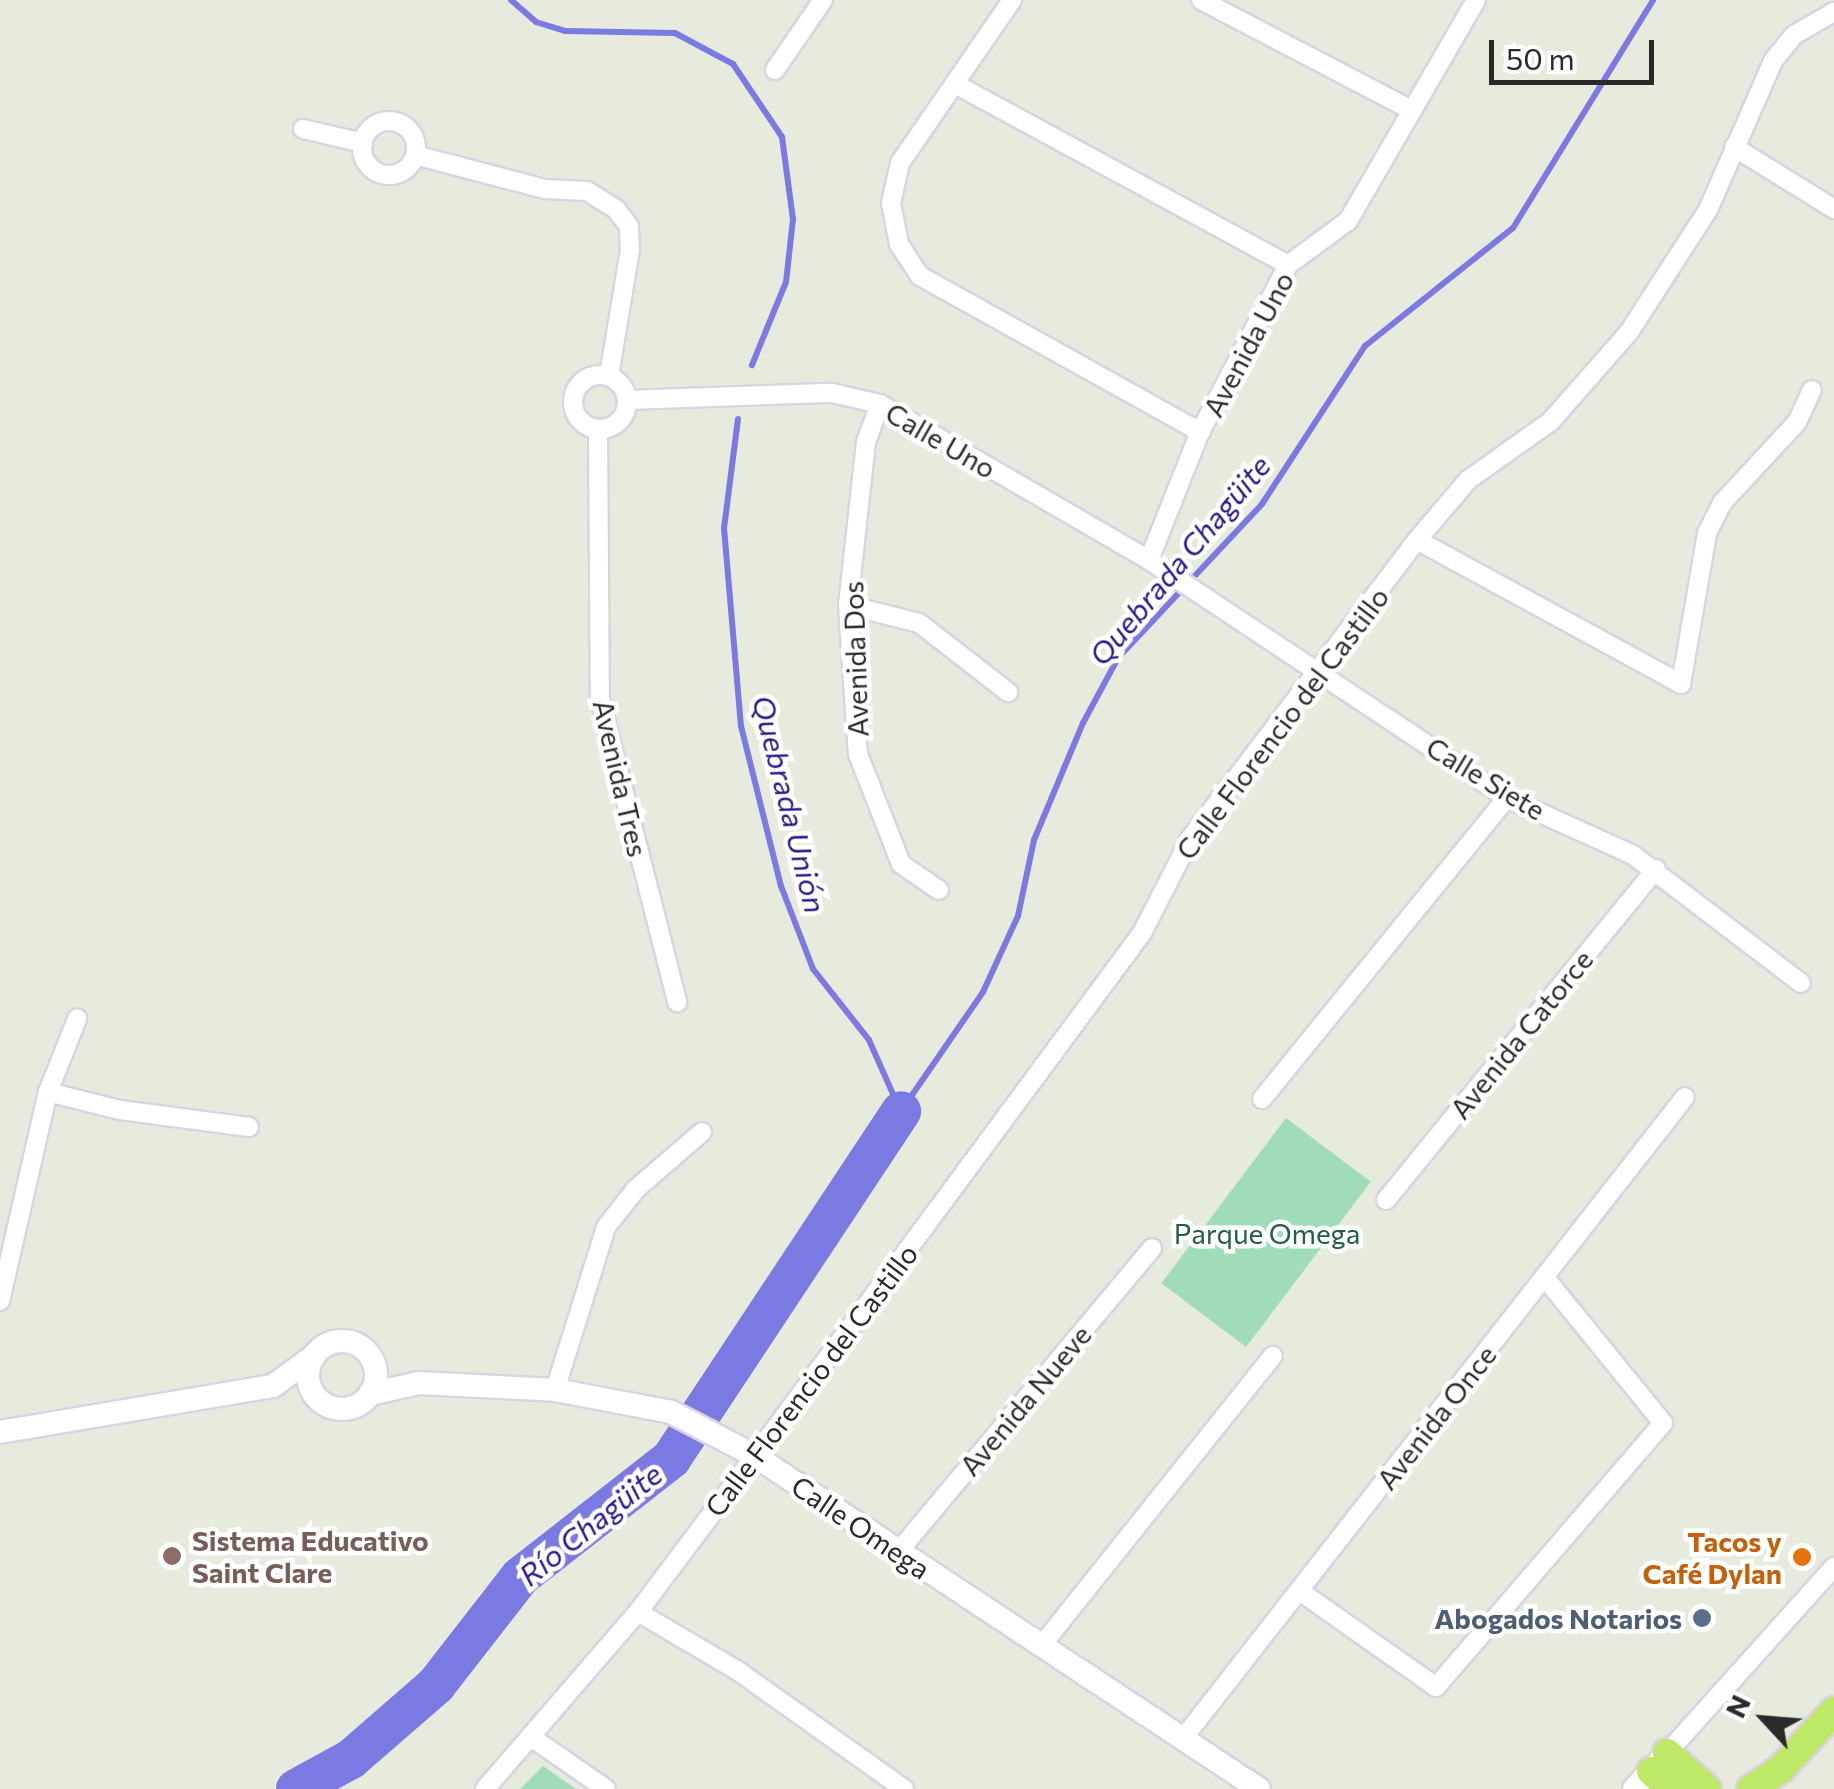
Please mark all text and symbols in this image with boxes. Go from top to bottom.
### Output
scale bar [1494,20,1659,82]
text: 50 m [1506,39,1575,76]
street label: Avenida Uno [1196,266,1300,422]
street label: Calle Uno [880,395,1002,485]
water label: Quebrada Chagüite [1081,448,1277,672]
street label: Avenida Dos [835,580,875,738]
street label: Calle Florencio del Castillo [1169,580,1395,866]
water label: Quebrada Unión [746,692,834,916]
street label: Avenida Tres [587,696,655,860]
street label: Calle Siete [1421,730,1551,826]
street label: Avenida Catorce [1443,943,1599,1125]
park label: Parque Omega [1174,1216,1360,1250]
street label: Calle Florencio del Castillo [698,1237,924,1523]
street label: Avenida Nueve [952,1318,1098,1482]
street label: Avenida Once [1369,1338,1503,1496]
water label: Río Chagüite [511,1455,669,1593]
street label: Calle Omega [785,1468,937,1586]
place label: Sistema Educativo Saint Clare [192,1523,429,1589]
place label: Tacos y Café Dylan [1643,1524,1782,1590]
marker: Sistema Educativo Saint Clare [161,1545,183,1567]
marker: Tacos y Café Dylan [1791,1546,1813,1568]
place label: Abogados Notarios [1434,1601,1682,1635]
marker: Abogados Notarios [1691,1607,1713,1629]
north arrow [1714,1669,1814,1769]
text: N [1717,1689,1757,1723]

